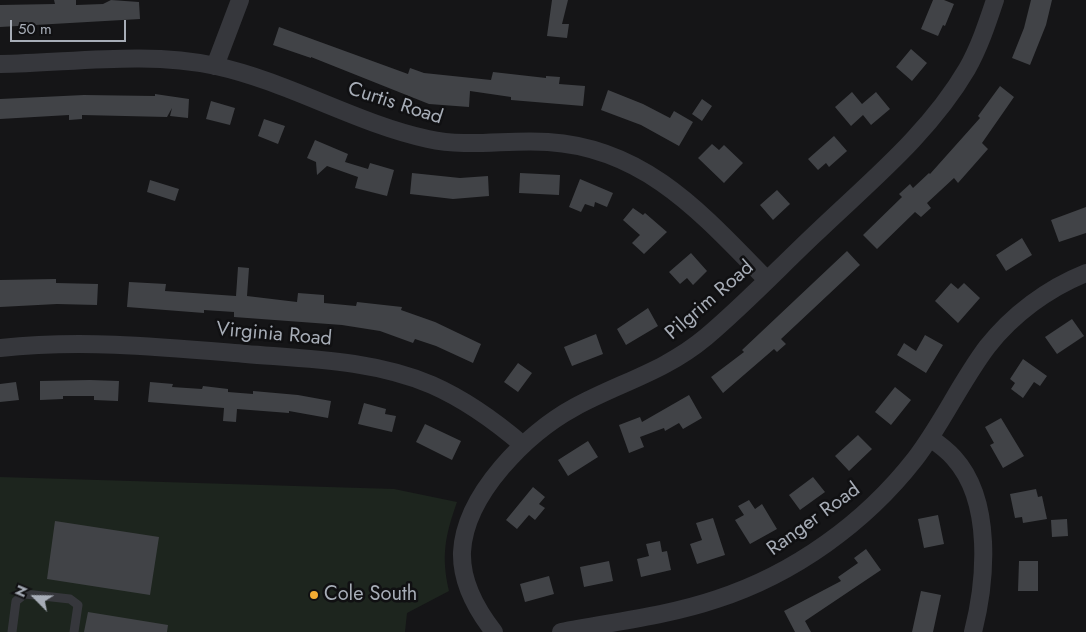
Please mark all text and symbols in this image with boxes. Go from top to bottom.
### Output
scale bar [12,10,129,42]
text: 50 m [18,18,52,40]
street label: Curtis Road [345,77,445,131]
street label: Pilgrim Road [661,256,759,346]
street label: Virginia Road [215,318,333,352]
street label: Ranger Road [763,478,865,562]
north arrow [10,572,60,622]
text: N [10,582,33,600]
place label: Cole South [324,583,417,607]
marker: Cole South [308,589,320,601]

